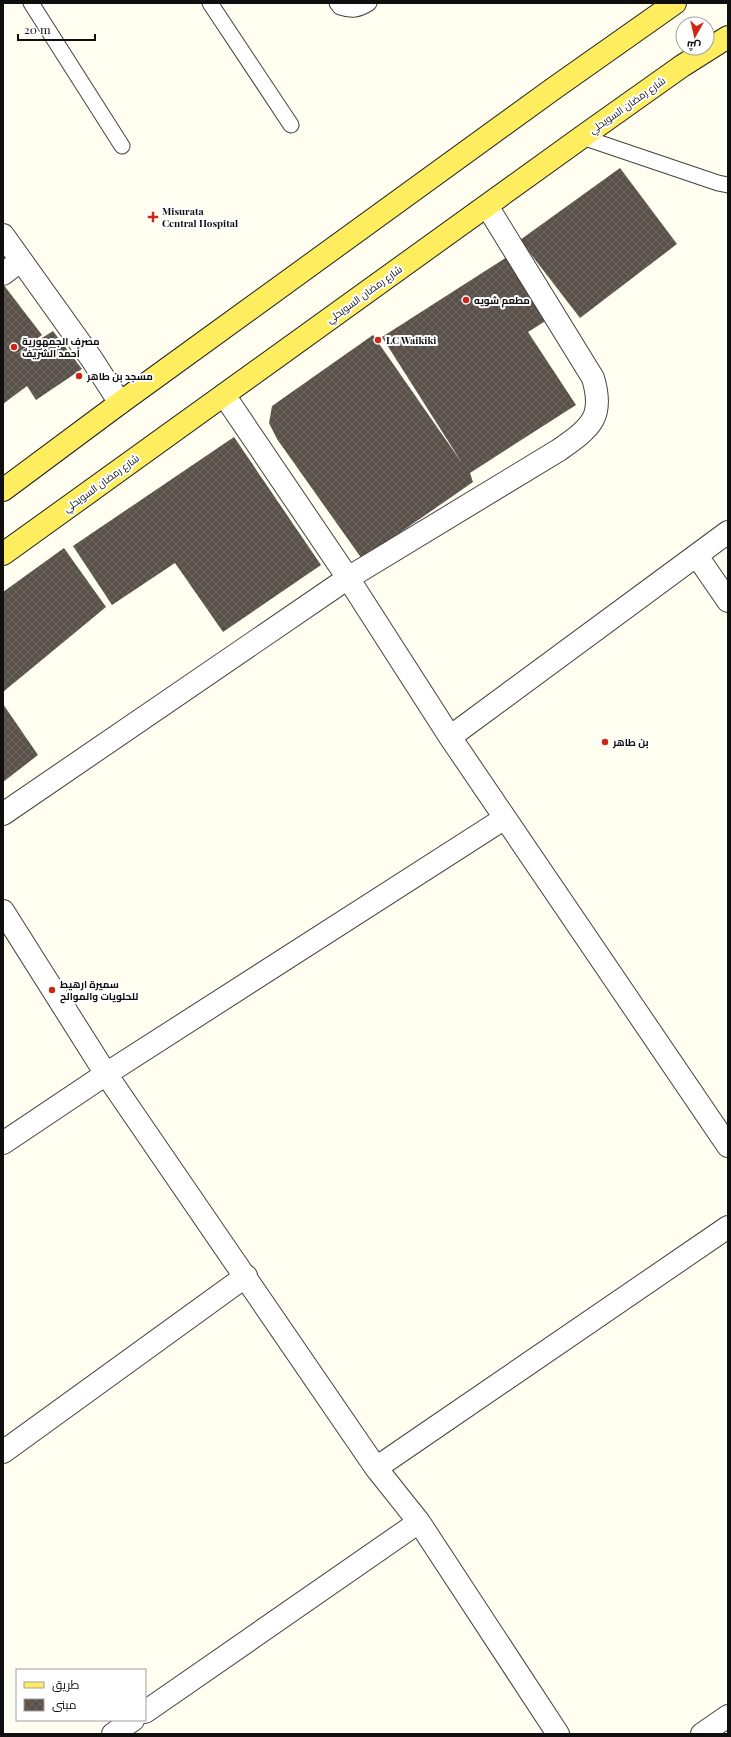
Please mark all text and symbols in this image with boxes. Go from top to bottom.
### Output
scale bar [18,16,95,42]
north arrow [675,16,715,56]
text: 20 m [24,21,51,37]
text: ش [686,38,702,55]
street label: شارع رمضان السويحلي [586,73,669,138]
place label: Misurata Central Hospital [162,204,238,230]
marker: Misurata Central Hospital [147,211,159,223]
street label: شارع رمضان السويحلي [323,262,405,327]
place label: مطعم شويه [474,293,530,308]
marker: مطعم شويه [461,295,471,305]
place label: LC Waikiki [386,333,436,347]
place label: مصرف الجمهورية أحمد الشريف [22,334,100,360]
marker: LC Waikiki [373,335,383,345]
marker: مصرف الجمهورية أحمد الشريف [9,342,19,352]
place label: مسجد بن طاهر [86,369,153,383]
marker: مسجد بن طاهر [74,371,84,381]
street label: شارع رمضان السويحلي [60,451,142,516]
place label: بن طاهر [612,735,649,749]
marker: بن طاهر [600,737,610,747]
place label: سميرة ارهيط للحلويات والموالح [60,977,139,1004]
marker: سميرة ارهيط للحلويات والموالح [47,985,57,995]
legend [16,1669,146,1721]
text: طريق [52,1676,80,1692]
text: مبنى [52,1696,77,1712]

